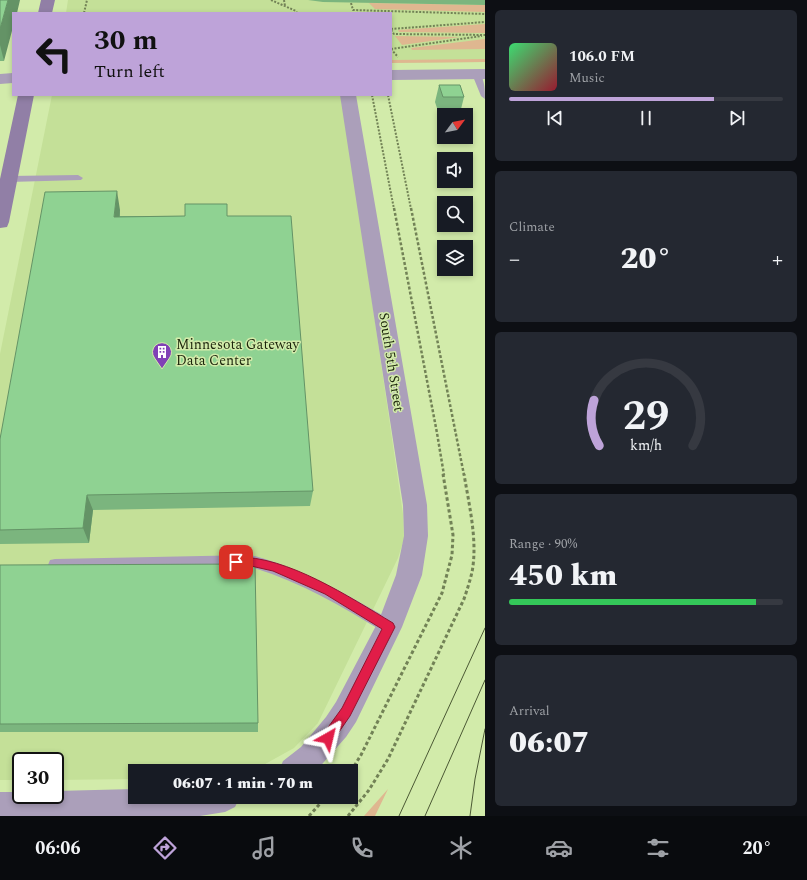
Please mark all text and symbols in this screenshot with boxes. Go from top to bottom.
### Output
text: 30 m [94,19,158,62]
icon: left [28,28,80,80]
text: 106.0 FM [569,45,635,68]
text: Turn left [94,58,165,85]
text: Music [569,68,605,88]
icon: previous [544,107,566,129]
icon: pause [635,107,657,129]
icon: next [726,107,748,129]
north arrow [437,108,473,144]
map controls [437,108,473,276]
button: sound [437,152,473,188]
button: search [437,196,473,232]
text: Climate [509,217,555,237]
text: 20° [621,236,672,282]
button: layers [437,240,473,276]
text: − [509,243,520,276]
text: + [772,243,783,276]
street label: South 5th Street [373,311,410,413]
place label: Minnesota Gateway Data Center [176,334,300,371]
building icon: Minnesota Gateway Data Center [151,341,173,369]
text: 29 [623,385,669,448]
text: km/h [630,435,662,457]
text: Range · 90% [509,534,577,554]
pin [219,545,253,579]
icon: arrive [225,551,247,573]
text: 450 km [509,553,617,599]
text: Arrival [509,701,550,721]
position arrow [307,717,349,759]
text: 06:07 [509,720,589,766]
speed limit sign: 30 [12,752,64,804]
text: 06:07 · 1 min · 70 m [173,772,313,795]
icon: directions [151,834,179,862]
icon: music [250,834,278,862]
icon: phone [348,834,376,862]
icon: climate [447,834,475,862]
icon: car [545,834,573,862]
icon: filters [644,834,672,862]
text: 06:06 [35,835,81,862]
text: 20° [742,835,772,862]

